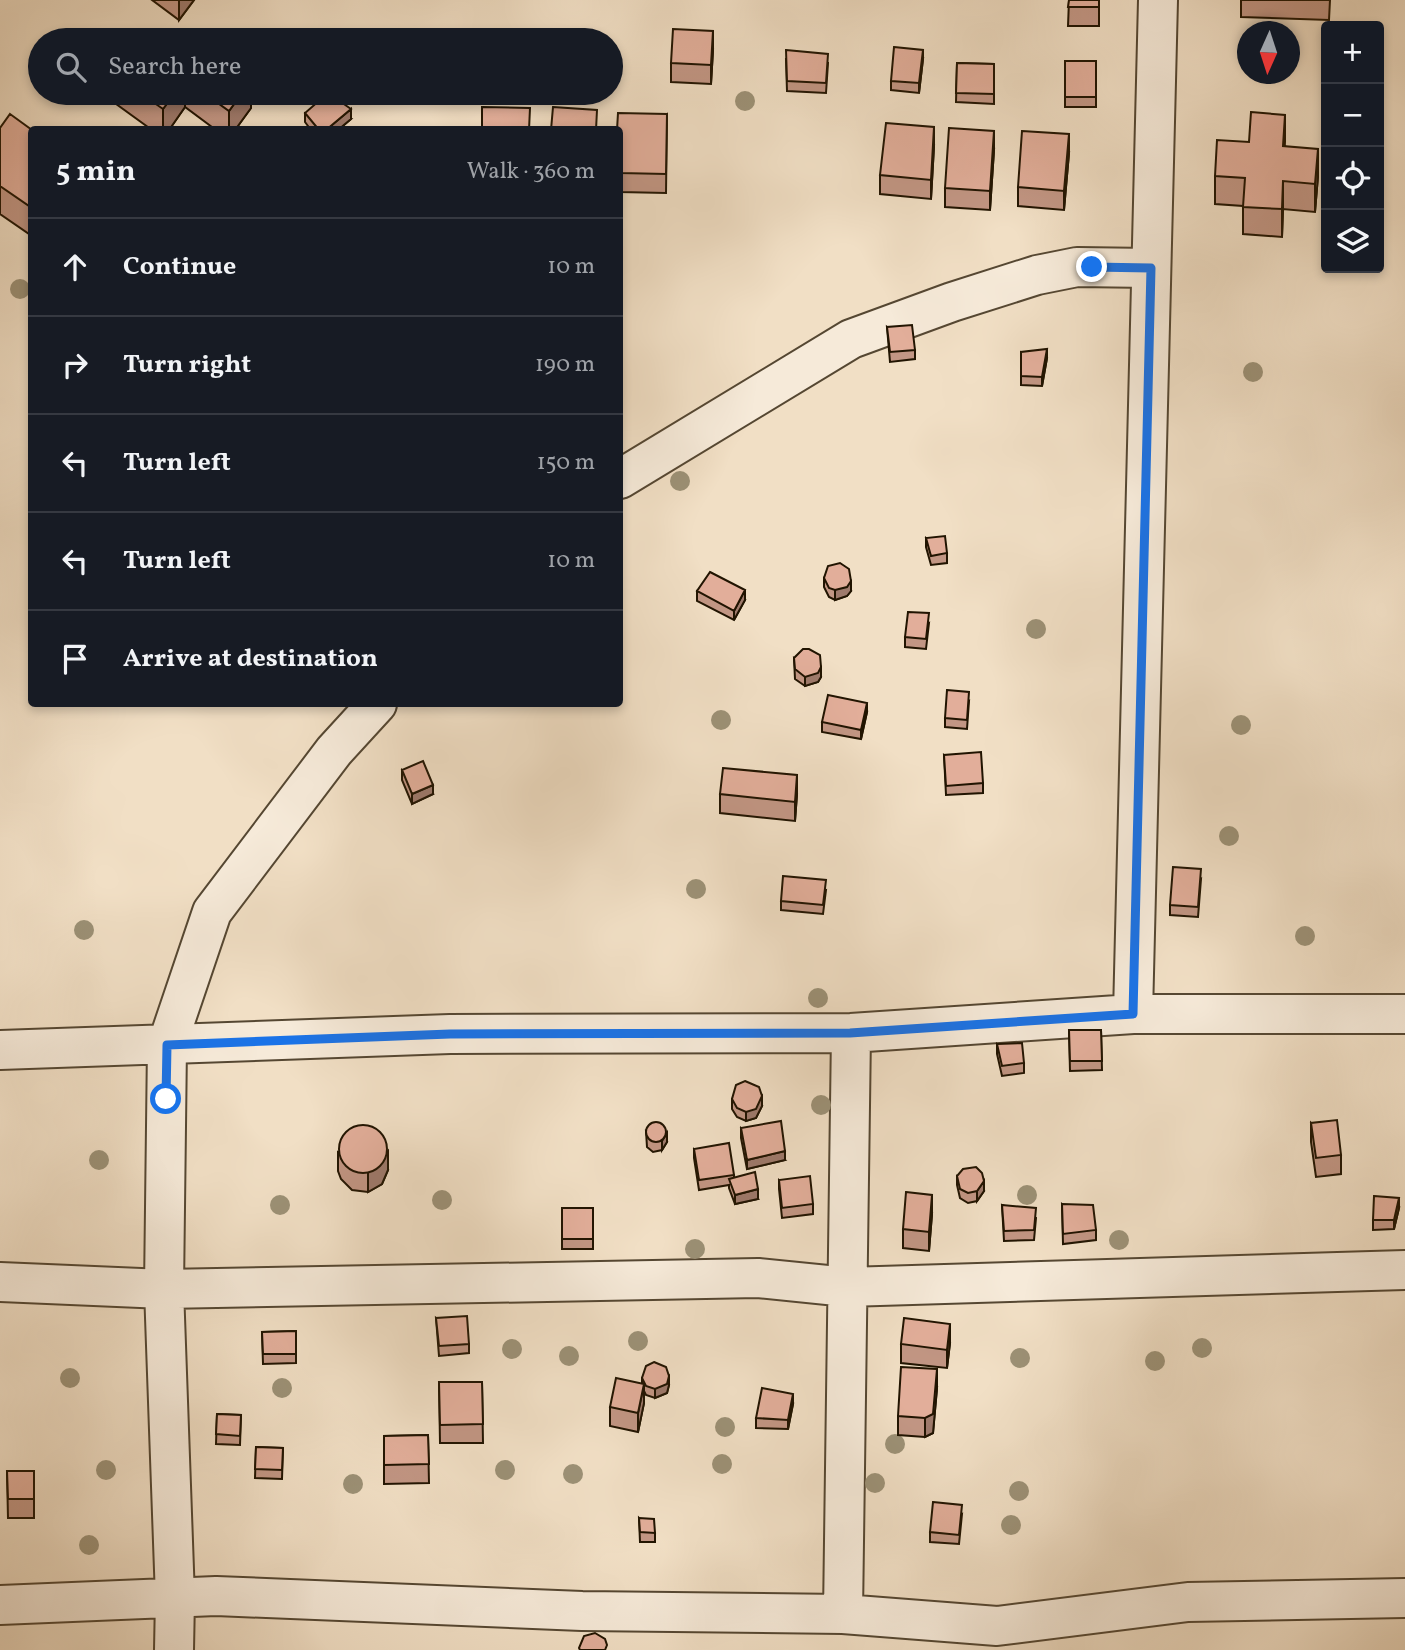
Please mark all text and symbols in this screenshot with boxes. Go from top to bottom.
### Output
north arrow [1237,21,1300,84]
map controls [1321,21,1384,273]
button: + [1321,21,1384,84]
search box [28,28,623,105]
icon: search [52,48,90,86]
text: Search here [108,49,241,85]
button: − [1321,84,1384,147]
button: locate [1321,147,1384,210]
text: 5 min [56,151,136,193]
text: Walk · 360 m [467,156,595,188]
button: layers [1321,210,1384,273]
icon: ahead [56,248,94,286]
text: Continue [123,249,236,285]
text: 10 m [547,251,595,283]
route end [1076,251,1107,282]
icon: right [56,346,94,384]
text: Turn right [123,347,251,383]
text: 190 m [535,349,595,381]
icon: left [56,444,94,482]
text: Turn left [123,445,231,481]
text: 150 m [537,447,595,479]
icon: left [56,542,94,580]
text: Turn left [123,543,231,579]
text: 10 m [547,545,595,577]
icon: arrive [56,640,94,678]
text: Arrive at destination [123,641,378,677]
route start [150,1083,181,1114]

